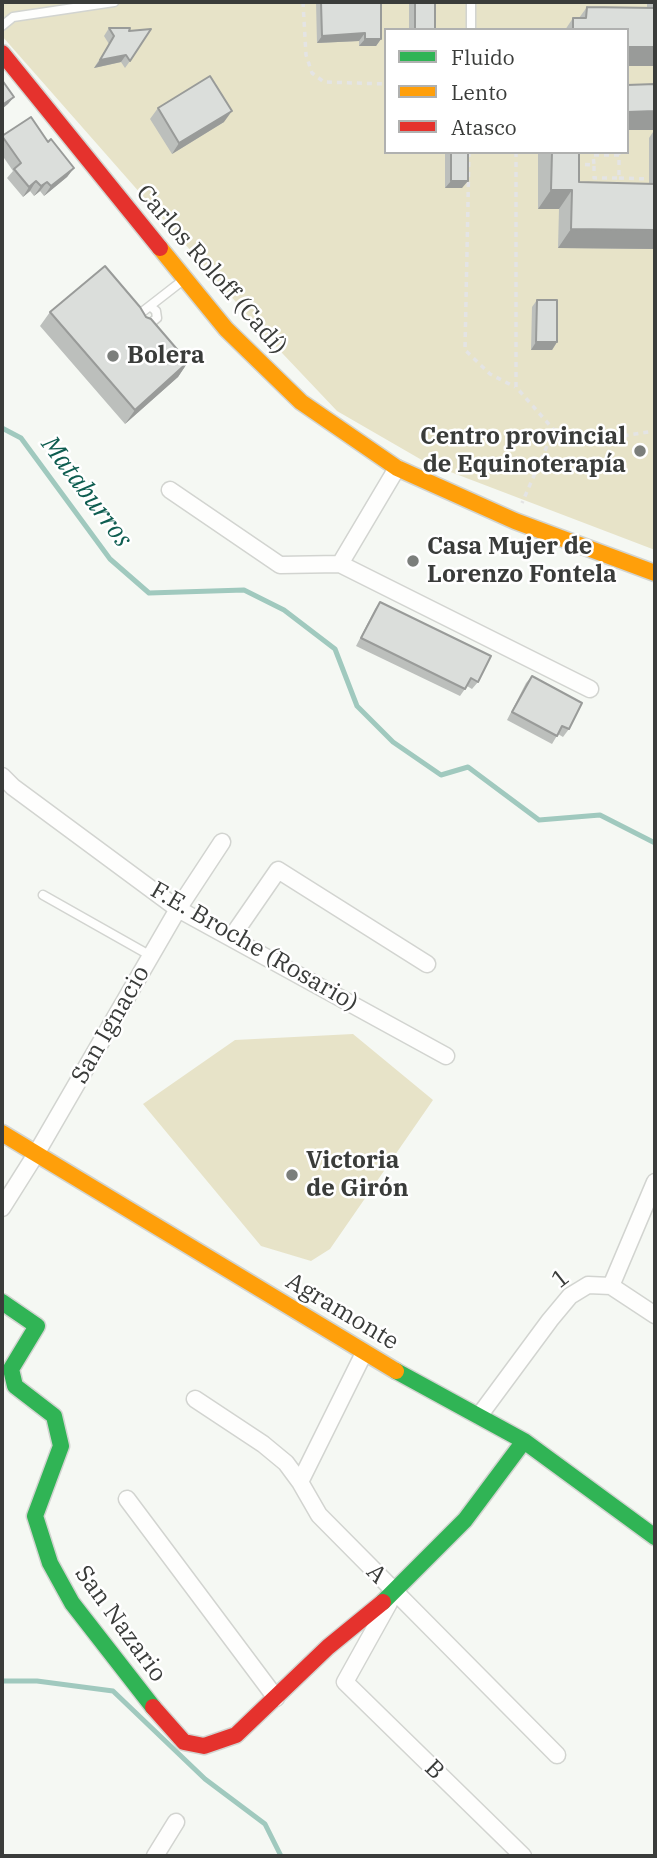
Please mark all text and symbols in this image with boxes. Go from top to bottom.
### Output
legend [384,28,629,154]
text: Fluido [451,43,515,71]
text: Lento [451,78,507,106]
text: Atasco [451,113,517,141]
street label: Carlos Roloff (Cadí) [129,179,293,361]
place label: Bolera [127,342,205,370]
marker: Bolera [105,348,121,364]
place label: Centro provincial de Equinoterapía [420,423,626,479]
water label: Mataburros [34,430,138,554]
marker: Centro provincial de Equinoterapía [632,443,648,459]
place label: Casa Mujer de Lorenzo Fontela [427,533,617,589]
marker: Casa Mujer de Lorenzo Fontela [405,553,421,569]
street label: F.E. Broche (Rosario) [145,876,363,1018]
street label: San Ignacio [66,961,156,1089]
place label: Victoria de Girón [306,1147,409,1203]
marker: Victoria de Girón [284,1167,300,1183]
street label: 1 [546,1263,576,1295]
street label: Agramonte [280,1267,404,1357]
street label: A [360,1558,392,1590]
street label: San Nazario [68,1560,172,1688]
street label: B [418,1754,450,1786]

